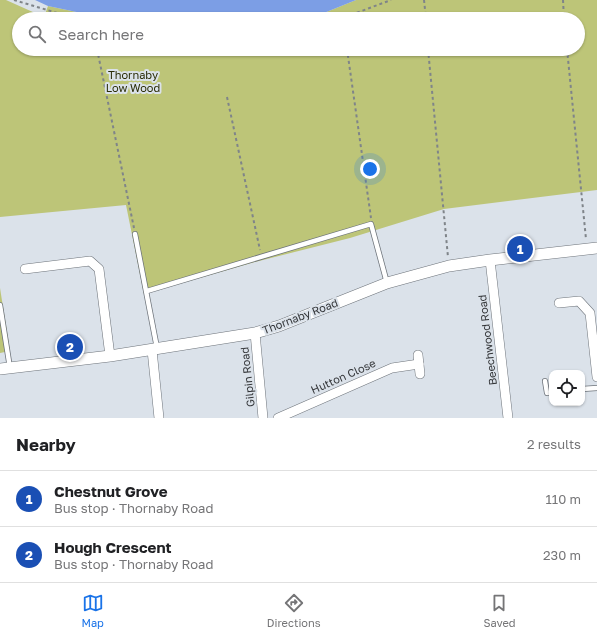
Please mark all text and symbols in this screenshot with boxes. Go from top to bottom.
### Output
search box [12,12,585,56]
icon: search [26,23,48,45]
text: Search here [58,25,144,43]
park label: Thornaby Low Wood [106,68,160,94]
your location [360,159,380,179]
pin: 1 [507,234,533,264]
street label: Beechwood Road [475,294,499,386]
street label: Thornaby Road [260,296,340,336]
pin: 2 [57,332,83,362]
street label: Gilpin Road [237,346,257,408]
street label: Hutton Close [309,356,377,396]
map controls [549,370,585,406]
button: locate [549,370,585,406]
text: Nearby [16,434,76,455]
text: 2 results [527,436,581,452]
text: Chestnut Grove [54,482,168,500]
text: 1 [26,491,32,507]
text: 110 m [546,491,581,507]
text: Bus stop · Thornaby Road [54,500,213,516]
text: Hough Crescent [54,538,171,556]
text: 2 [25,547,33,563]
text: 230 m [543,547,581,563]
text: Bus stop · Thornaby Road [54,556,213,572]
tab: Map [81,592,104,629]
tab: Directions [267,592,321,629]
tab: Saved [483,592,516,629]

